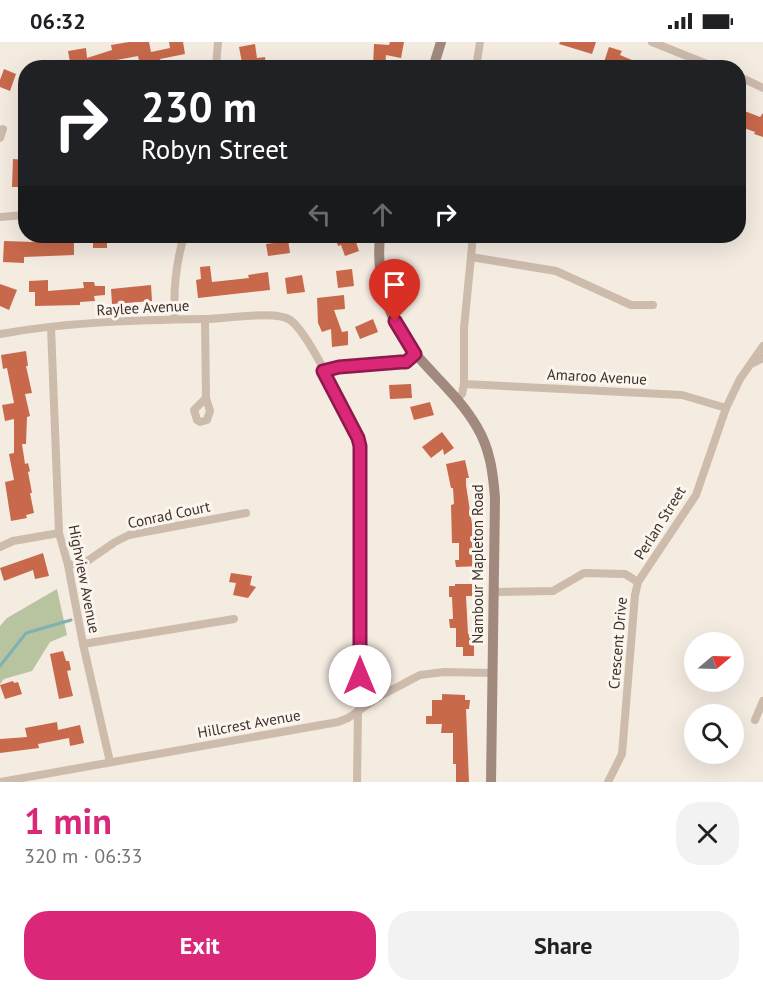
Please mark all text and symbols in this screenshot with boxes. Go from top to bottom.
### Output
text: 06:32 [30,7,86,35]
text: 230 m [141,79,257,134]
icon: right [42,84,120,162]
text: Robyn Street [141,132,288,166]
icon: left [303,198,336,231]
icon: ahead [366,198,399,231]
icon: right [429,198,462,231]
pin [369,259,420,321]
icon: arrive [378,268,411,301]
street label: Raylee Avenue [96,296,190,319]
street label: Amaroo Avenue [547,364,647,389]
street label: Perlan Street [630,483,690,563]
street label: Nambour Mapleton Road [468,484,487,644]
street label: Conrad Court [126,497,212,533]
street label: Highview Avenue [65,523,104,635]
street label: Crescent Drive [604,596,631,690]
north arrow [684,632,744,692]
map controls [684,632,744,764]
position arrow [328,644,392,708]
button: search [684,704,744,764]
street label: Hillcrest Avenue [196,705,302,742]
text: 1 min [24,797,112,844]
button: close [676,802,739,865]
text: 320 m · 06:33 [24,843,142,869]
button: Exit [24,911,376,980]
button: Share [388,911,739,980]

